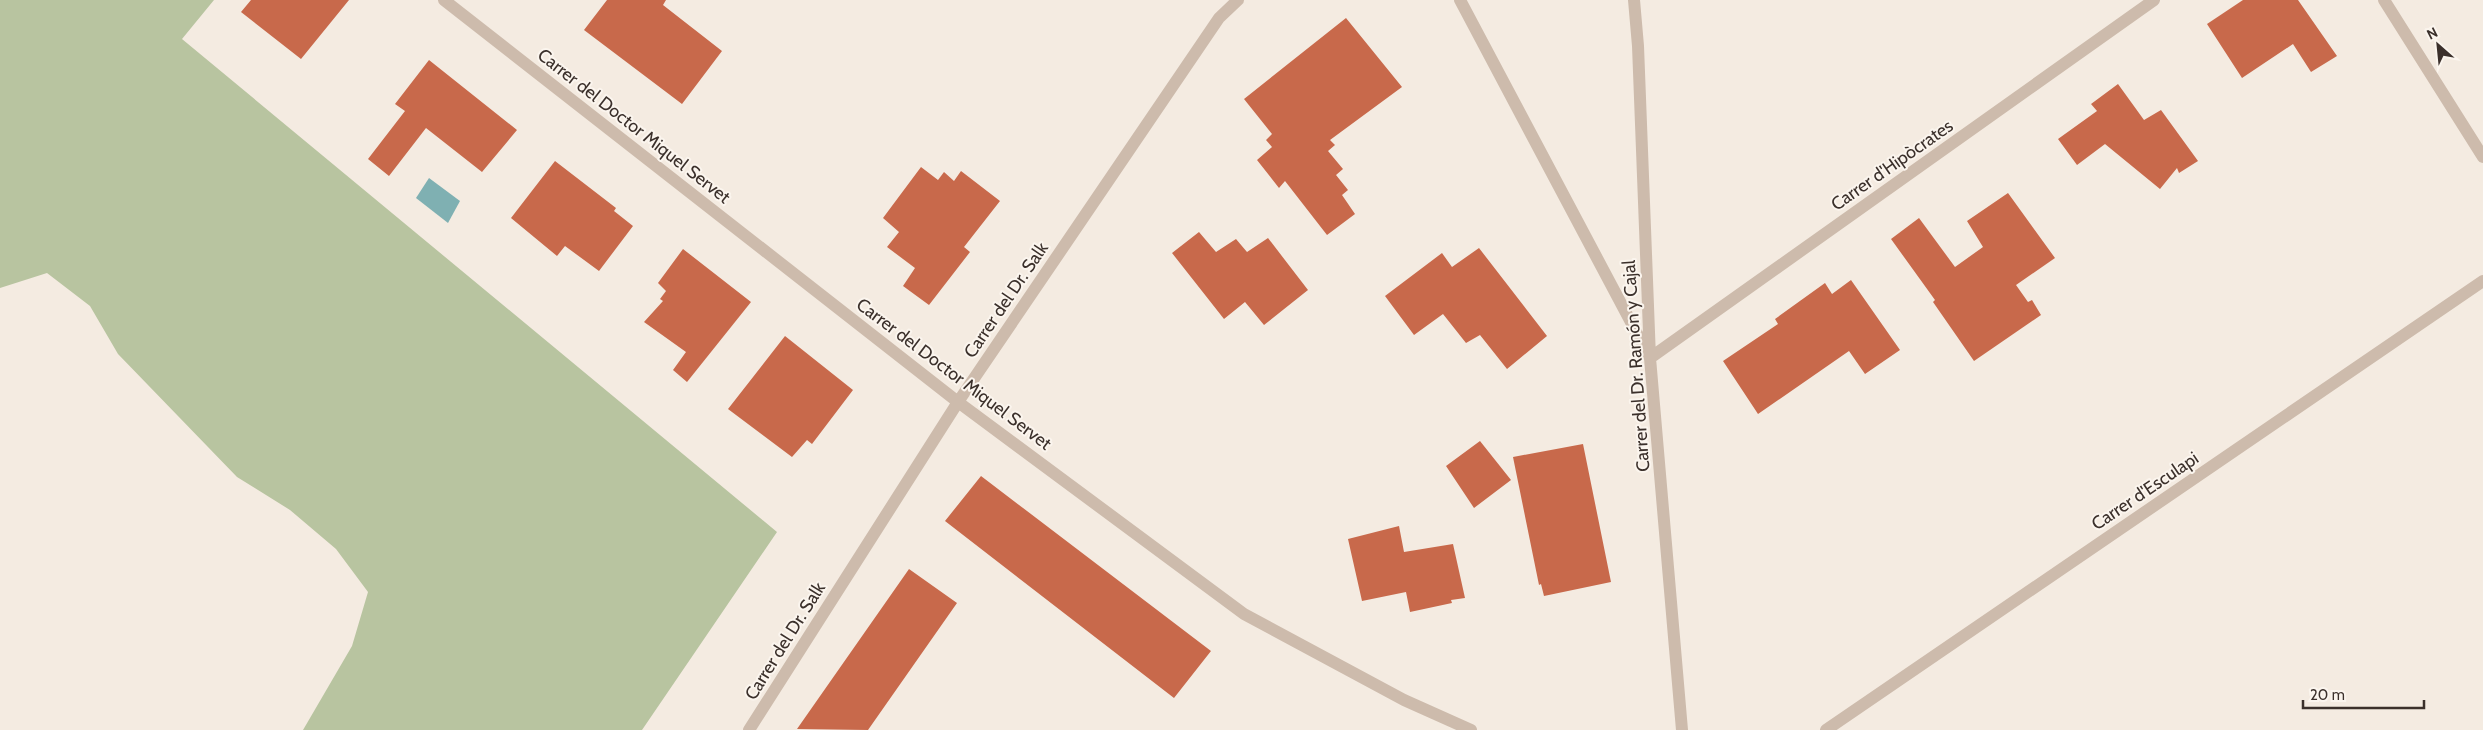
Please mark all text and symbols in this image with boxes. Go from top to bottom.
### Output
north arrow [2413,20,2463,70]
text: N [2424,23,2441,44]
street label: Carrer del Doctor Miquel Servet [533,44,735,208]
street label: Carrer d'Hipòcrates [1827,115,1957,215]
street label: Carrer del Dr. Salk [959,237,1053,362]
street label: Carrer del Dr. Ramón y Cajal [1618,259,1654,473]
street label: Carrer del Doctor Miquel Servet [852,293,1056,455]
street label: Carrer d'Esculapi [2087,447,2203,535]
street label: Carrer del Dr. Salk [740,577,831,704]
scale bar [2303,678,2424,710]
text: 20 m [2310,686,2345,704]

